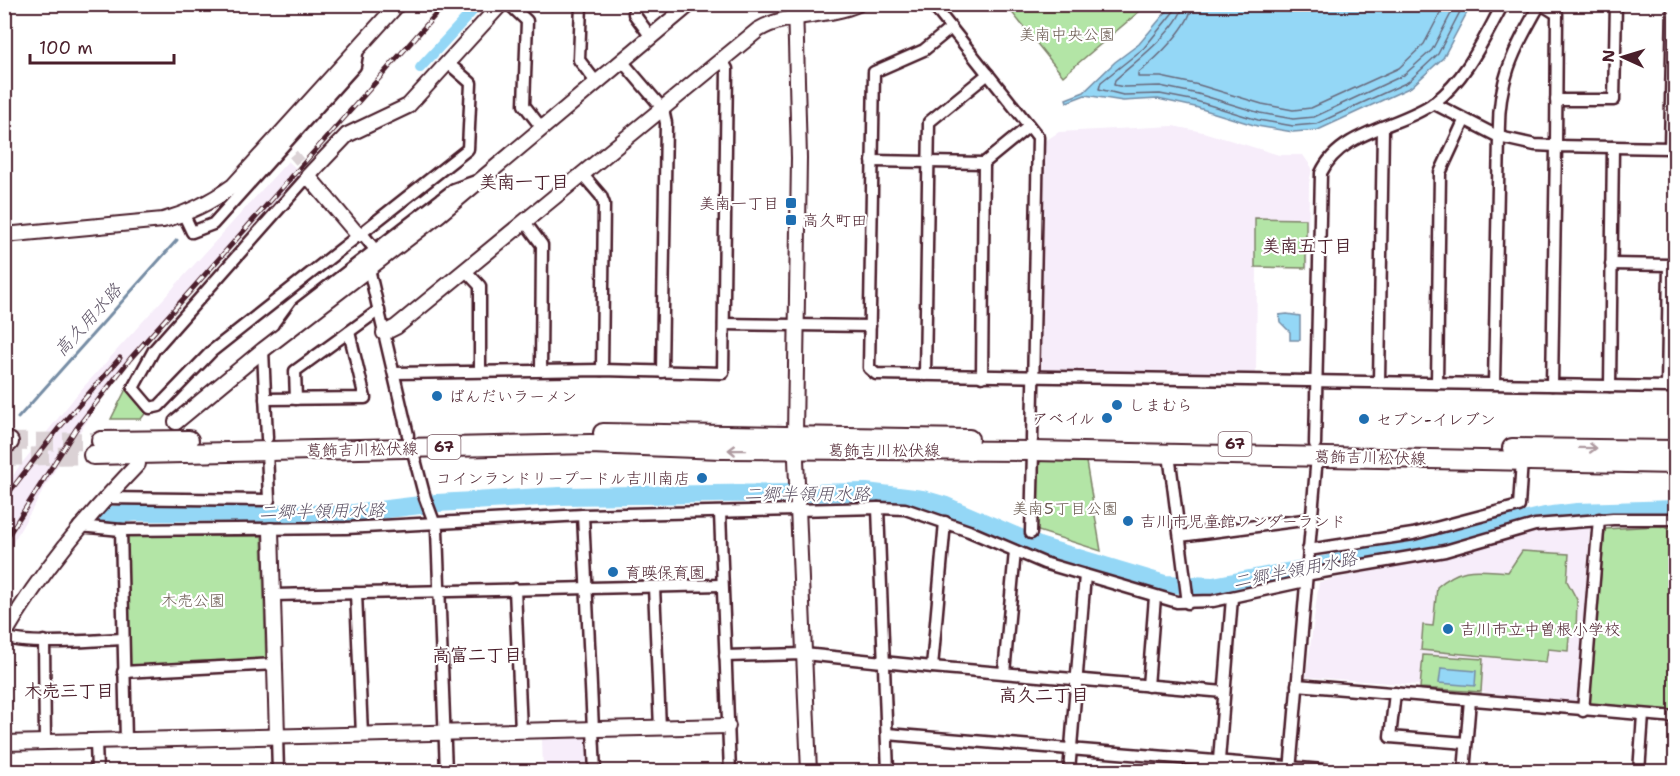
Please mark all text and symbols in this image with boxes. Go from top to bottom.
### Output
park label: 美南中央公園 [1019,24,1115,45]
scale bar [30,27,174,65]
north arrow [1593,27,1653,87]
text: 100 m [39,36,93,60]
text: N [1598,49,1619,63]
district label: 美南一丁目 [479,170,569,194]
place label: 美南一丁目 [699,193,779,214]
marker: 美南一丁目 [784,196,798,210]
place label: 高久町田 [803,210,867,231]
marker: 高久町田 [784,213,798,227]
district label: 美南五丁目 [1262,234,1352,258]
water label: 高久用水路 [49,278,128,361]
place label: ばんだいラーメン [449,386,577,407]
marker: ばんだいラーメン [430,389,444,403]
place label: しまむら [1129,395,1193,416]
marker: しまむら [1110,398,1124,412]
place label: アベイル [1032,408,1095,429]
place label: セブン-イレブン [1376,409,1496,430]
marker: アベイル [1100,411,1114,425]
marker: セブン-イレブン [1357,412,1371,426]
road number: 67 [1218,432,1252,456]
road number: 67 [428,435,460,459]
street label: 葛飾吉川松伏線 [306,438,418,461]
street label: 葛飾吉川松伏線 [828,440,940,461]
one-way arrow [1578,442,1598,454]
one-way arrow [727,444,747,455]
street label: 葛飾吉川松伏線 [1314,446,1426,469]
place label: コインランドリープードル吉川南店 [436,468,690,489]
marker: コインランドリープードル吉川南店 [695,471,709,485]
water label: 二郷半領用水路 [744,482,871,506]
water label: 二郷半領用水路 [259,498,386,524]
park label: 美南5丁目公園 [1012,498,1118,519]
place label: 吉川市児童館ワンダーランド [1140,511,1346,532]
marker: 吉川市児童館ワンダーランド [1121,514,1135,528]
water label: 二郷半領用水路 [1231,546,1360,594]
place label: 育暎保育園 [625,562,705,583]
marker: 育暎保育園 [606,565,620,579]
park label: 木売公園 [161,590,225,611]
place label: 吉川市立中曽根小学校 [1460,619,1620,640]
marker: 吉川市立中曽根小学校 [1441,622,1455,636]
district label: 高富二丁目 [432,643,522,667]
district label: 木売三丁目 [24,679,114,703]
district label: 高久二丁目 [999,683,1089,707]

